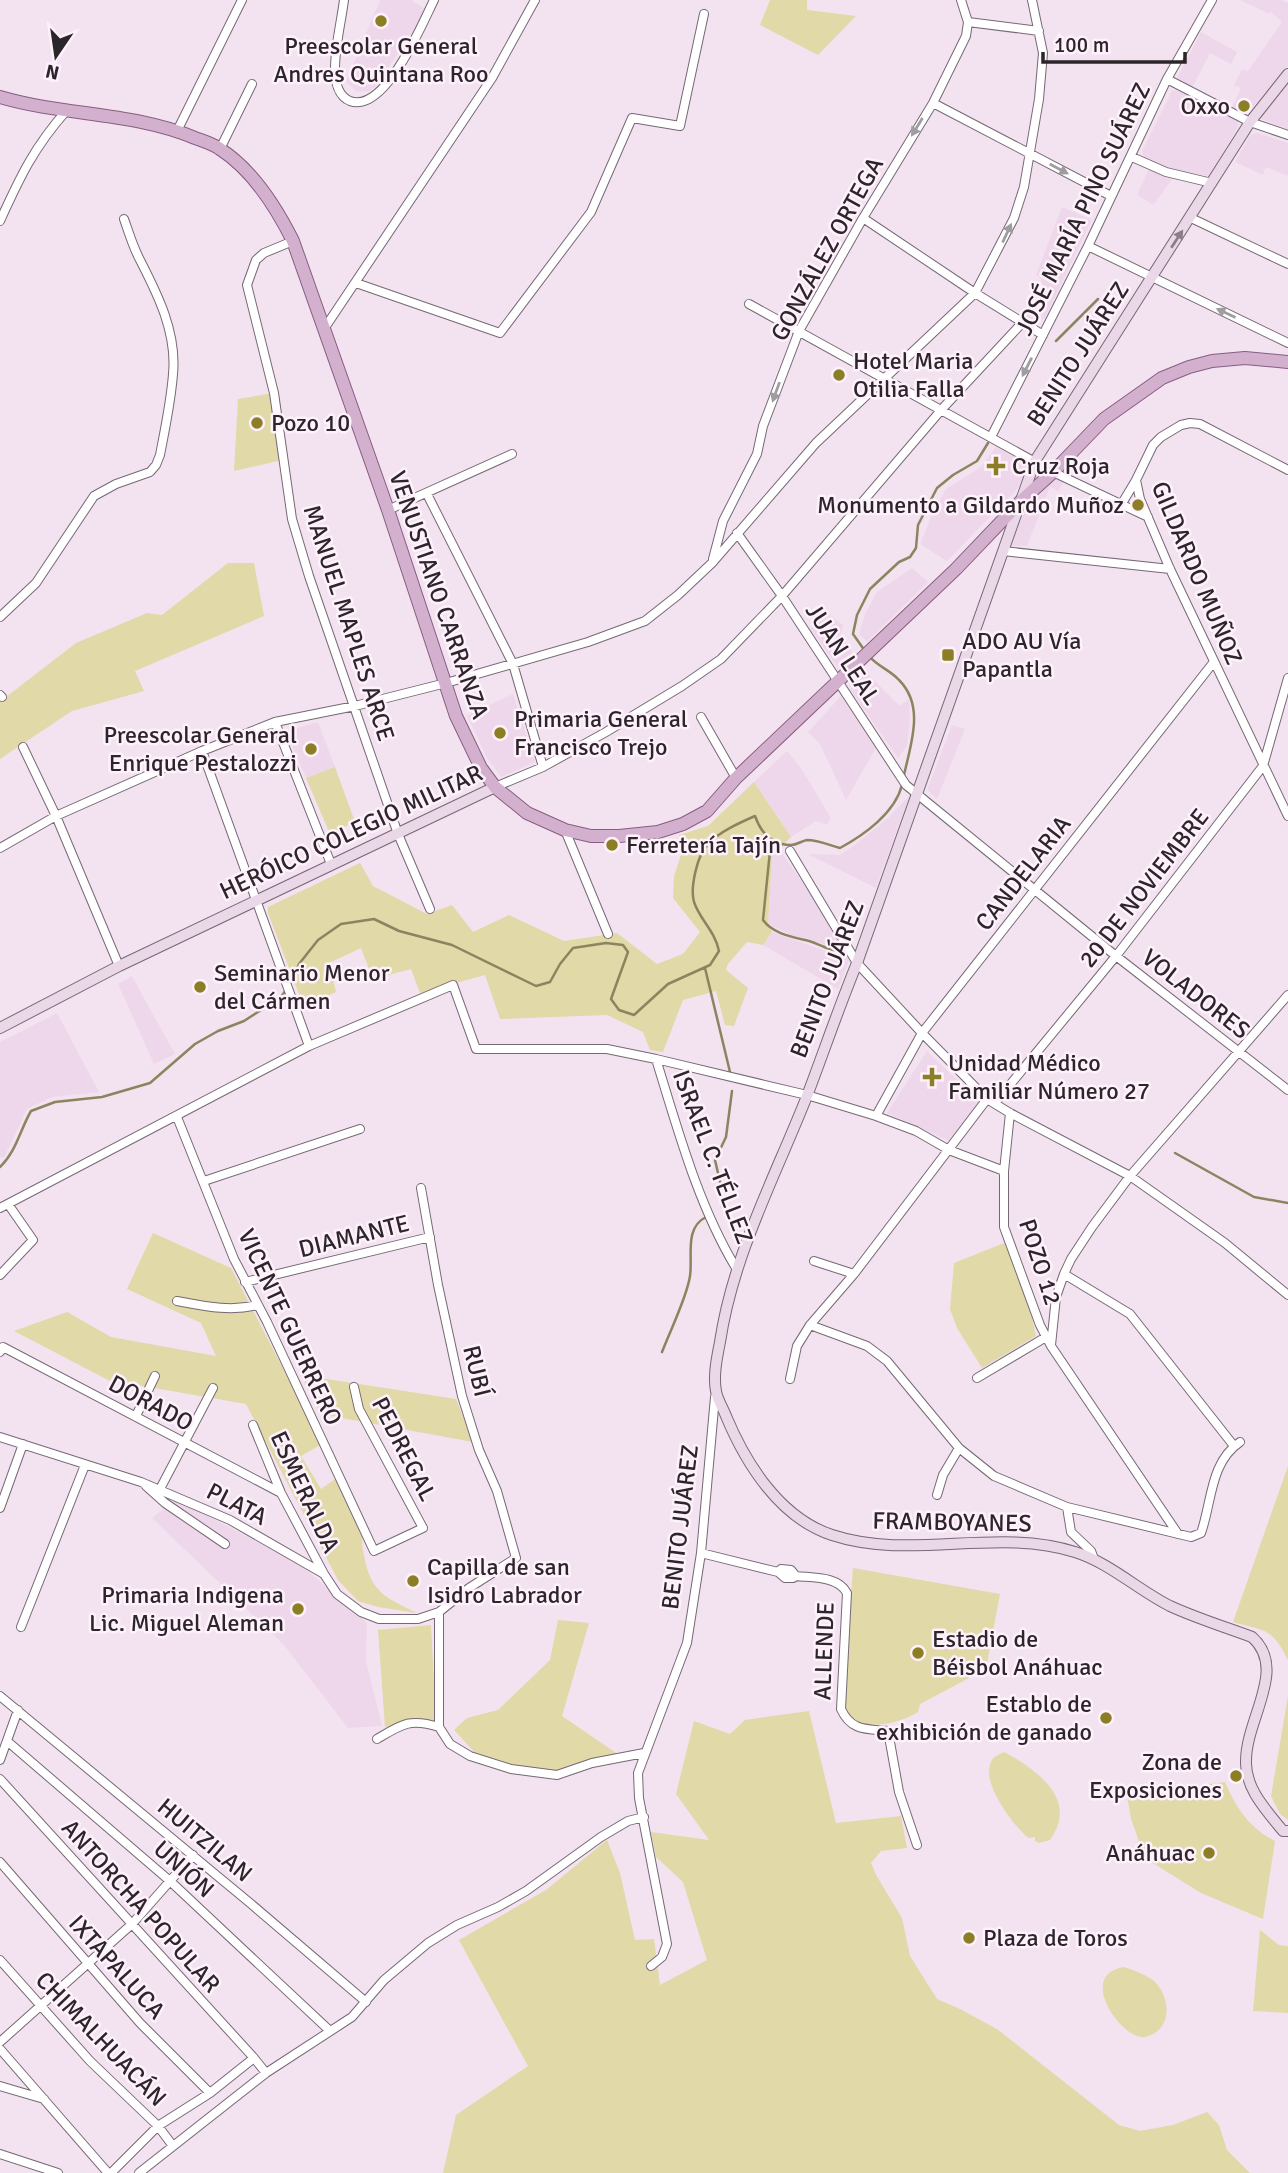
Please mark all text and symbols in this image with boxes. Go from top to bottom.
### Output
marker: Preescolar General Andres Quintana Roo [373,13,389,29]
north arrow [21,21,91,91]
scale bar [1043,21,1185,65]
place label: Preescolar General Andres Quintana Roo [273,31,489,89]
text: 100 m [1054,32,1109,58]
text: N [43,58,62,85]
street label: JOSÉ MARÍA PINO SUÁREZ [1009,78,1157,340]
place label: Oxxo [1180,91,1230,121]
marker: Oxxo [1236,98,1252,114]
one-way arrow [911,117,924,136]
street label: GONZÁLEZ ORTEGA [764,152,890,346]
one-way arrow [1049,162,1069,174]
one-way arrow [1001,223,1013,243]
one-way arrow [1171,229,1184,248]
street label: BENITO JUÁREZ [1020,276,1136,432]
one-way arrow [1216,308,1236,319]
place label: Hotel Maria Otilia Falla [853,346,973,404]
one-way arrow [1022,357,1033,377]
marker: Hotel Maria Otilia Falla [831,367,847,383]
one-way arrow [771,381,782,402]
place label: Pozo 10 [271,408,350,438]
marker: Pozo 10 [249,415,265,431]
place label: Cruz Roja [1012,451,1110,481]
marker: Cruz Roja [986,456,1006,476]
street label: VENUSTIANO CARRANZA [382,467,496,723]
street label: GILDARDO MUÑOZ [1145,477,1249,669]
place label: Monumento a Gildardo Muñoz [817,490,1124,520]
marker: Monumento a Gildardo Muñoz [1130,497,1146,513]
street label: MANUEL MAPLES ARCE [297,501,401,745]
street label: JUAN LEAL [799,597,887,711]
place label: ADO AU Vía Papantla [962,626,1081,684]
marker: ADO AU Vía Papantla [940,647,956,663]
place label: Primaria General Francisco Trejo [514,704,688,762]
place label: Preescolar General Enrique Pestalozzi [103,720,297,778]
marker: Primaria General Francisco Trejo [492,725,508,741]
marker: Preescolar General Enrique Pestalozzi [303,741,319,757]
street label: HERÓICO COLEGIO MILITAR [215,758,487,906]
street label: 20 DE NOVIEMBRE [1073,802,1215,974]
street label: CANDELARIA [969,809,1077,936]
place label: Ferretería Tajín [626,830,781,860]
marker: Ferretería Tajín [604,837,620,853]
street label: BENITO JUÁREZ [783,896,871,1062]
street label: VOLADORES [1136,942,1256,1046]
place label: Seminario Menor del Cármen [214,958,390,1016]
marker: Seminario Menor del Cármen [192,979,208,995]
place label: Unidad Médico Familiar Número 27 [948,1048,1150,1106]
street label: ISRAEL C. TÉLLEZ [666,1066,760,1248]
marker: Unidad Médico Familiar Número 27 [922,1067,942,1087]
street label: DIAMANTE [296,1208,412,1264]
street label: POZO 12 [1012,1215,1068,1309]
street label: VICENTE GUERRERO [231,1224,349,1430]
street label: RUBÍ [456,1342,498,1401]
street label: DORADO [103,1368,199,1438]
street label: PEDREGAL [365,1392,443,1506]
street label: ESMERALDA [264,1426,346,1558]
street label: BENITO JUÁREZ [655,1443,705,1611]
street label: PLATA [202,1476,273,1532]
street label: FRAMBOYANES [872,1506,1032,1538]
place label: Capilla de san Isidro Labrador [427,1552,582,1610]
marker: Capilla de san Isidro Labrador [405,1573,421,1589]
place label: Primaria Indigena Lic. Miguel Aleman [89,1580,284,1638]
marker: Primaria Indigena Lic. Miguel Aleman [290,1601,306,1617]
street label: ALLENDE [807,1601,841,1701]
place label: Estadio de Béisbol Anáhuac [932,1624,1103,1682]
marker: Estadio de Béisbol Anáhuac [910,1645,926,1661]
place label: Establo de exhibición de ganado [876,1689,1092,1747]
marker: Establo de exhibición de ganado [1098,1710,1114,1726]
place label: Zona de Exposiciones [1089,1747,1222,1805]
marker: Zona de Exposiciones [1228,1768,1244,1784]
street label: HUITZILAN [151,1792,259,1888]
street label: ANTORCHA POPULAR [55,1813,227,1999]
street label: UNIÓN [147,1834,221,1904]
place label: Anáhuac [1105,1838,1195,1868]
marker: Anáhuac [1201,1845,1217,1861]
street label: IXTAPALUCA [62,1909,172,2026]
place label: Plaza de Toros [983,1923,1128,1953]
marker: Plaza de Toros [961,1930,977,1946]
street label: CHIMALHUACÁN [29,1965,173,2113]

